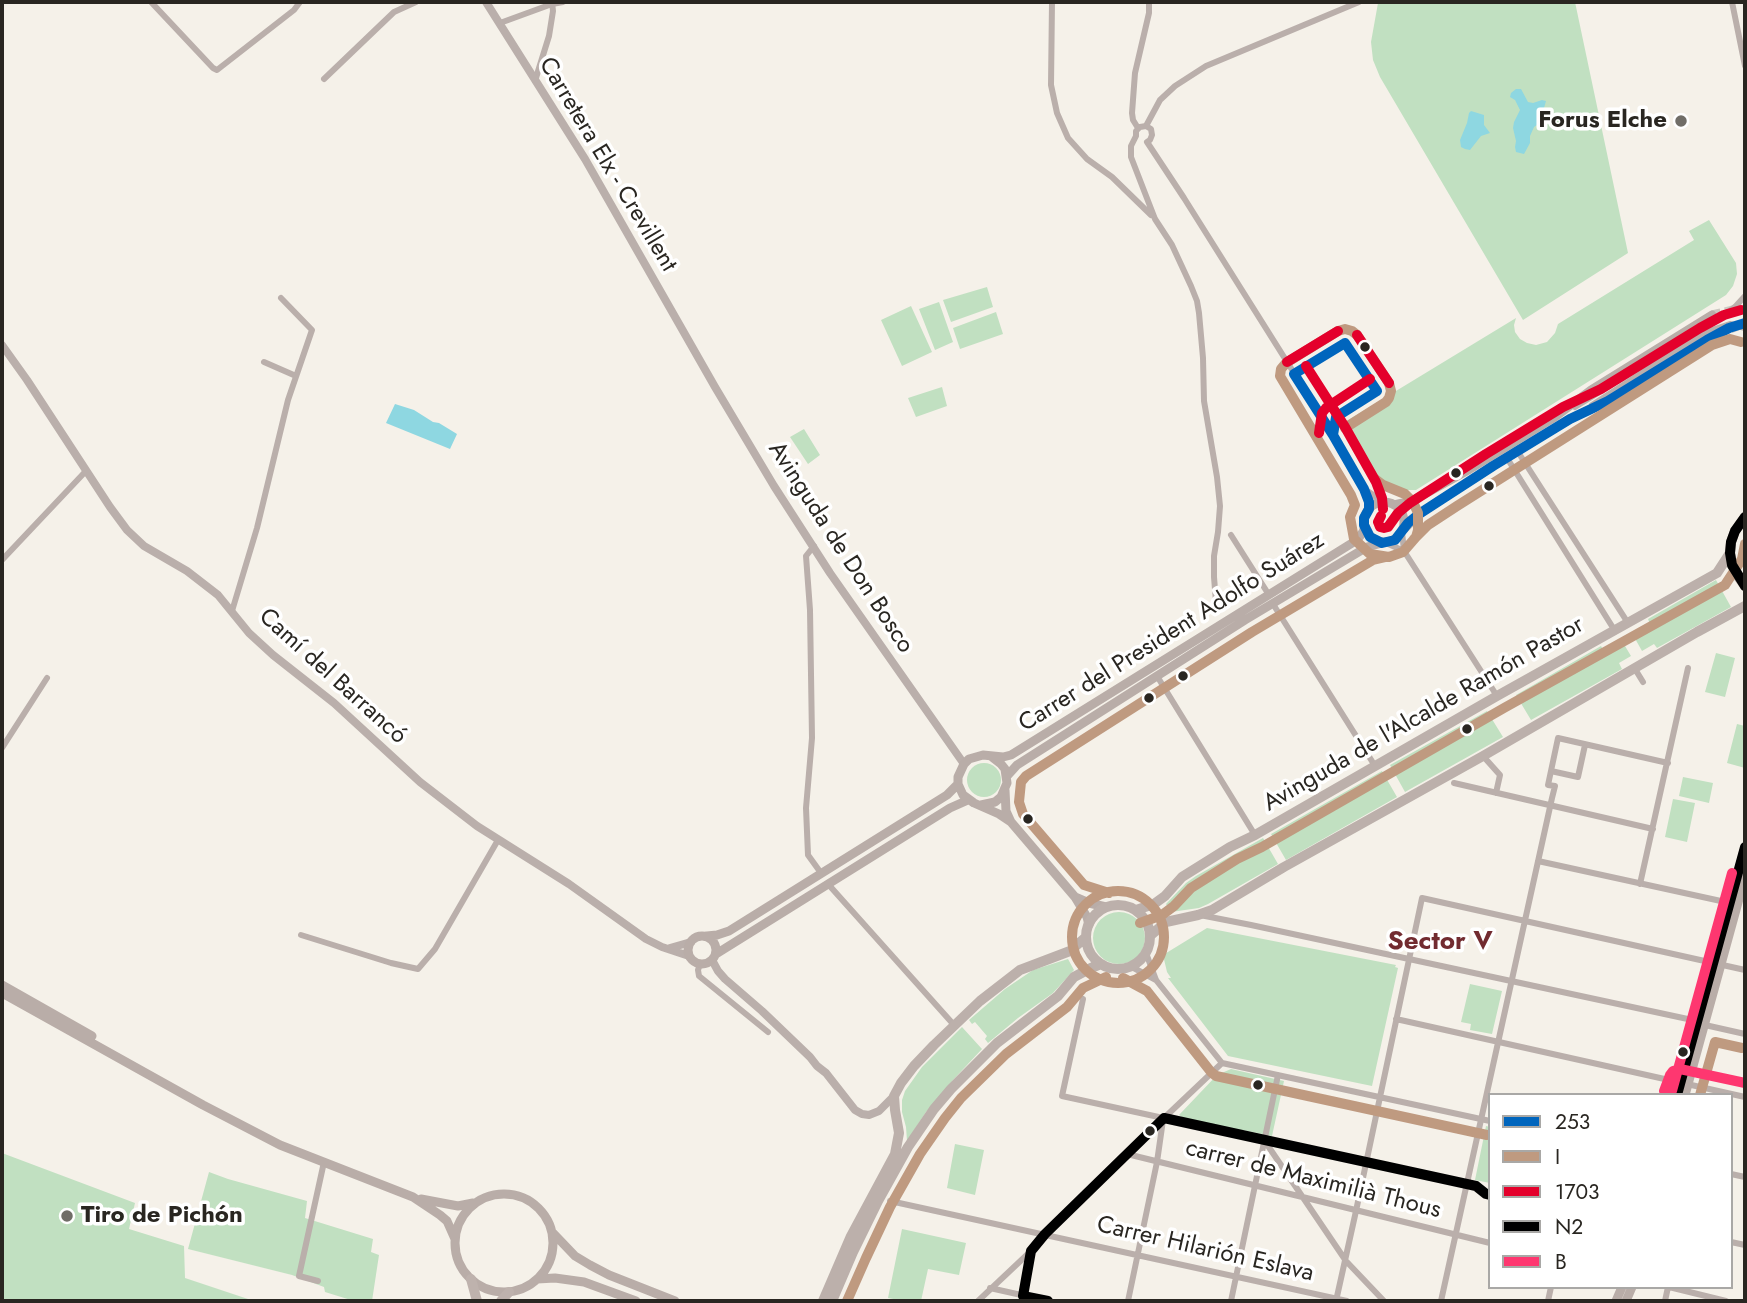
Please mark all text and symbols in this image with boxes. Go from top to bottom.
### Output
street label: Carretera Elx - Crevillent [532,53,682,277]
place label: Forus Elche [1538,107,1667,135]
marker: Forus Elche [1673,113,1689,129]
unlabelled marker [1358,340,1372,354]
street label: Avinguda de Don Bosco [761,437,919,659]
unlabelled marker [1449,466,1463,480]
unlabelled marker [1482,479,1496,493]
street label: Carrer del President Adolfo Suárez [1014,527,1330,739]
street label: Camí del Barrancó [252,603,412,751]
street label: Avinguda de l'Alcalde Ramón Pastor [1259,611,1589,819]
unlabelled marker [1176,669,1190,683]
unlabelled marker [1142,691,1156,705]
unlabelled marker [1460,722,1474,736]
unlabelled marker [1021,812,1035,826]
district label: Sector V [1387,927,1493,959]
unlabelled marker [1676,1045,1690,1059]
unlabelled marker [1251,1078,1265,1092]
legend [1488,1093,1733,1289]
text: 253 [1555,1107,1590,1137]
unlabelled marker [1143,1124,1157,1138]
street label: carrer de Maximilià Thous [1182,1134,1444,1226]
text: I [1555,1142,1560,1172]
text: 1703 [1555,1177,1600,1207]
place label: Tiro de Pichón [81,1202,243,1230]
marker: Tiro de Pichón [59,1208,75,1224]
street label: Carrer Hilarión Eslava [1094,1211,1316,1289]
text: N2 [1555,1212,1583,1242]
text: B [1555,1247,1567,1277]

